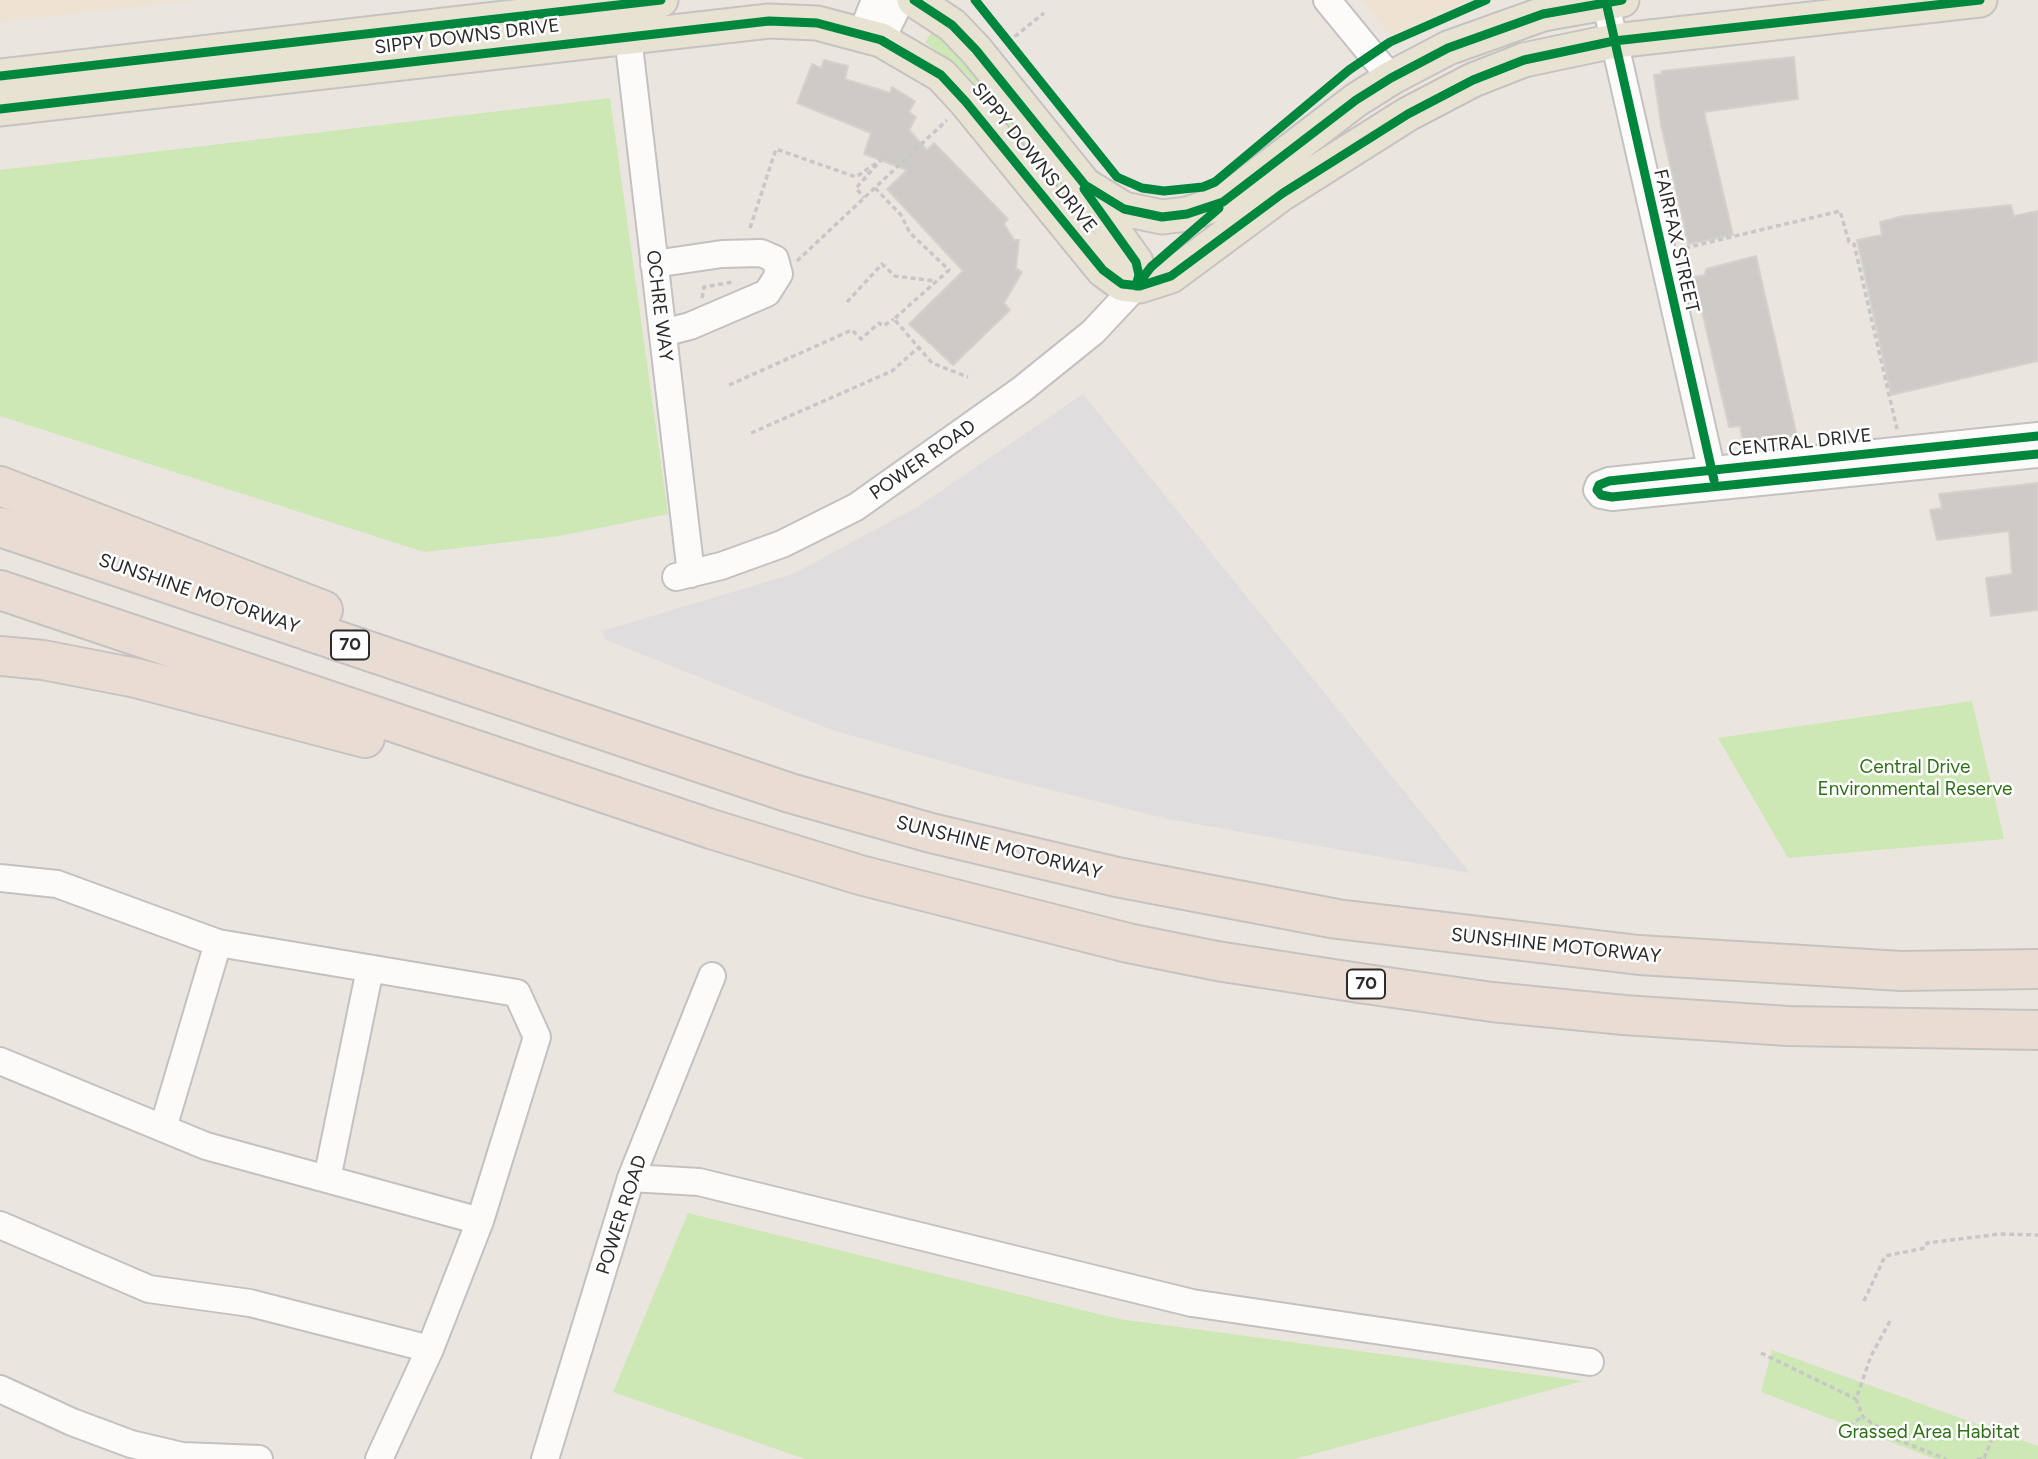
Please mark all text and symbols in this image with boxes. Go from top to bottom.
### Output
street label: SIPPY DOWNS DRIVE [373,14,561,60]
street label: SIPPY DOWNS DRIVE [966,78,1102,238]
street label: FAIRFAX STREET [1648,167,1704,315]
street label: OCHRE WAY [641,249,677,363]
street label: POWER ROAD [866,415,980,505]
street label: CENTRAL DRIVE [1727,424,1873,462]
street label: SUNSHINE MOTORWAY [96,549,302,639]
road number: 70 [331,630,369,660]
park label: Central Drive Environmental Reserve [1818,756,2012,800]
street label: SUNSHINE MOTORWAY [894,811,1104,885]
street label: SUNSHINE MOTORWAY [1450,924,1662,968]
road number: 70 [1347,970,1385,999]
street label: POWER ROAD [592,1152,652,1278]
park label: Grassed Area Habitat [1838,1421,2020,1443]

